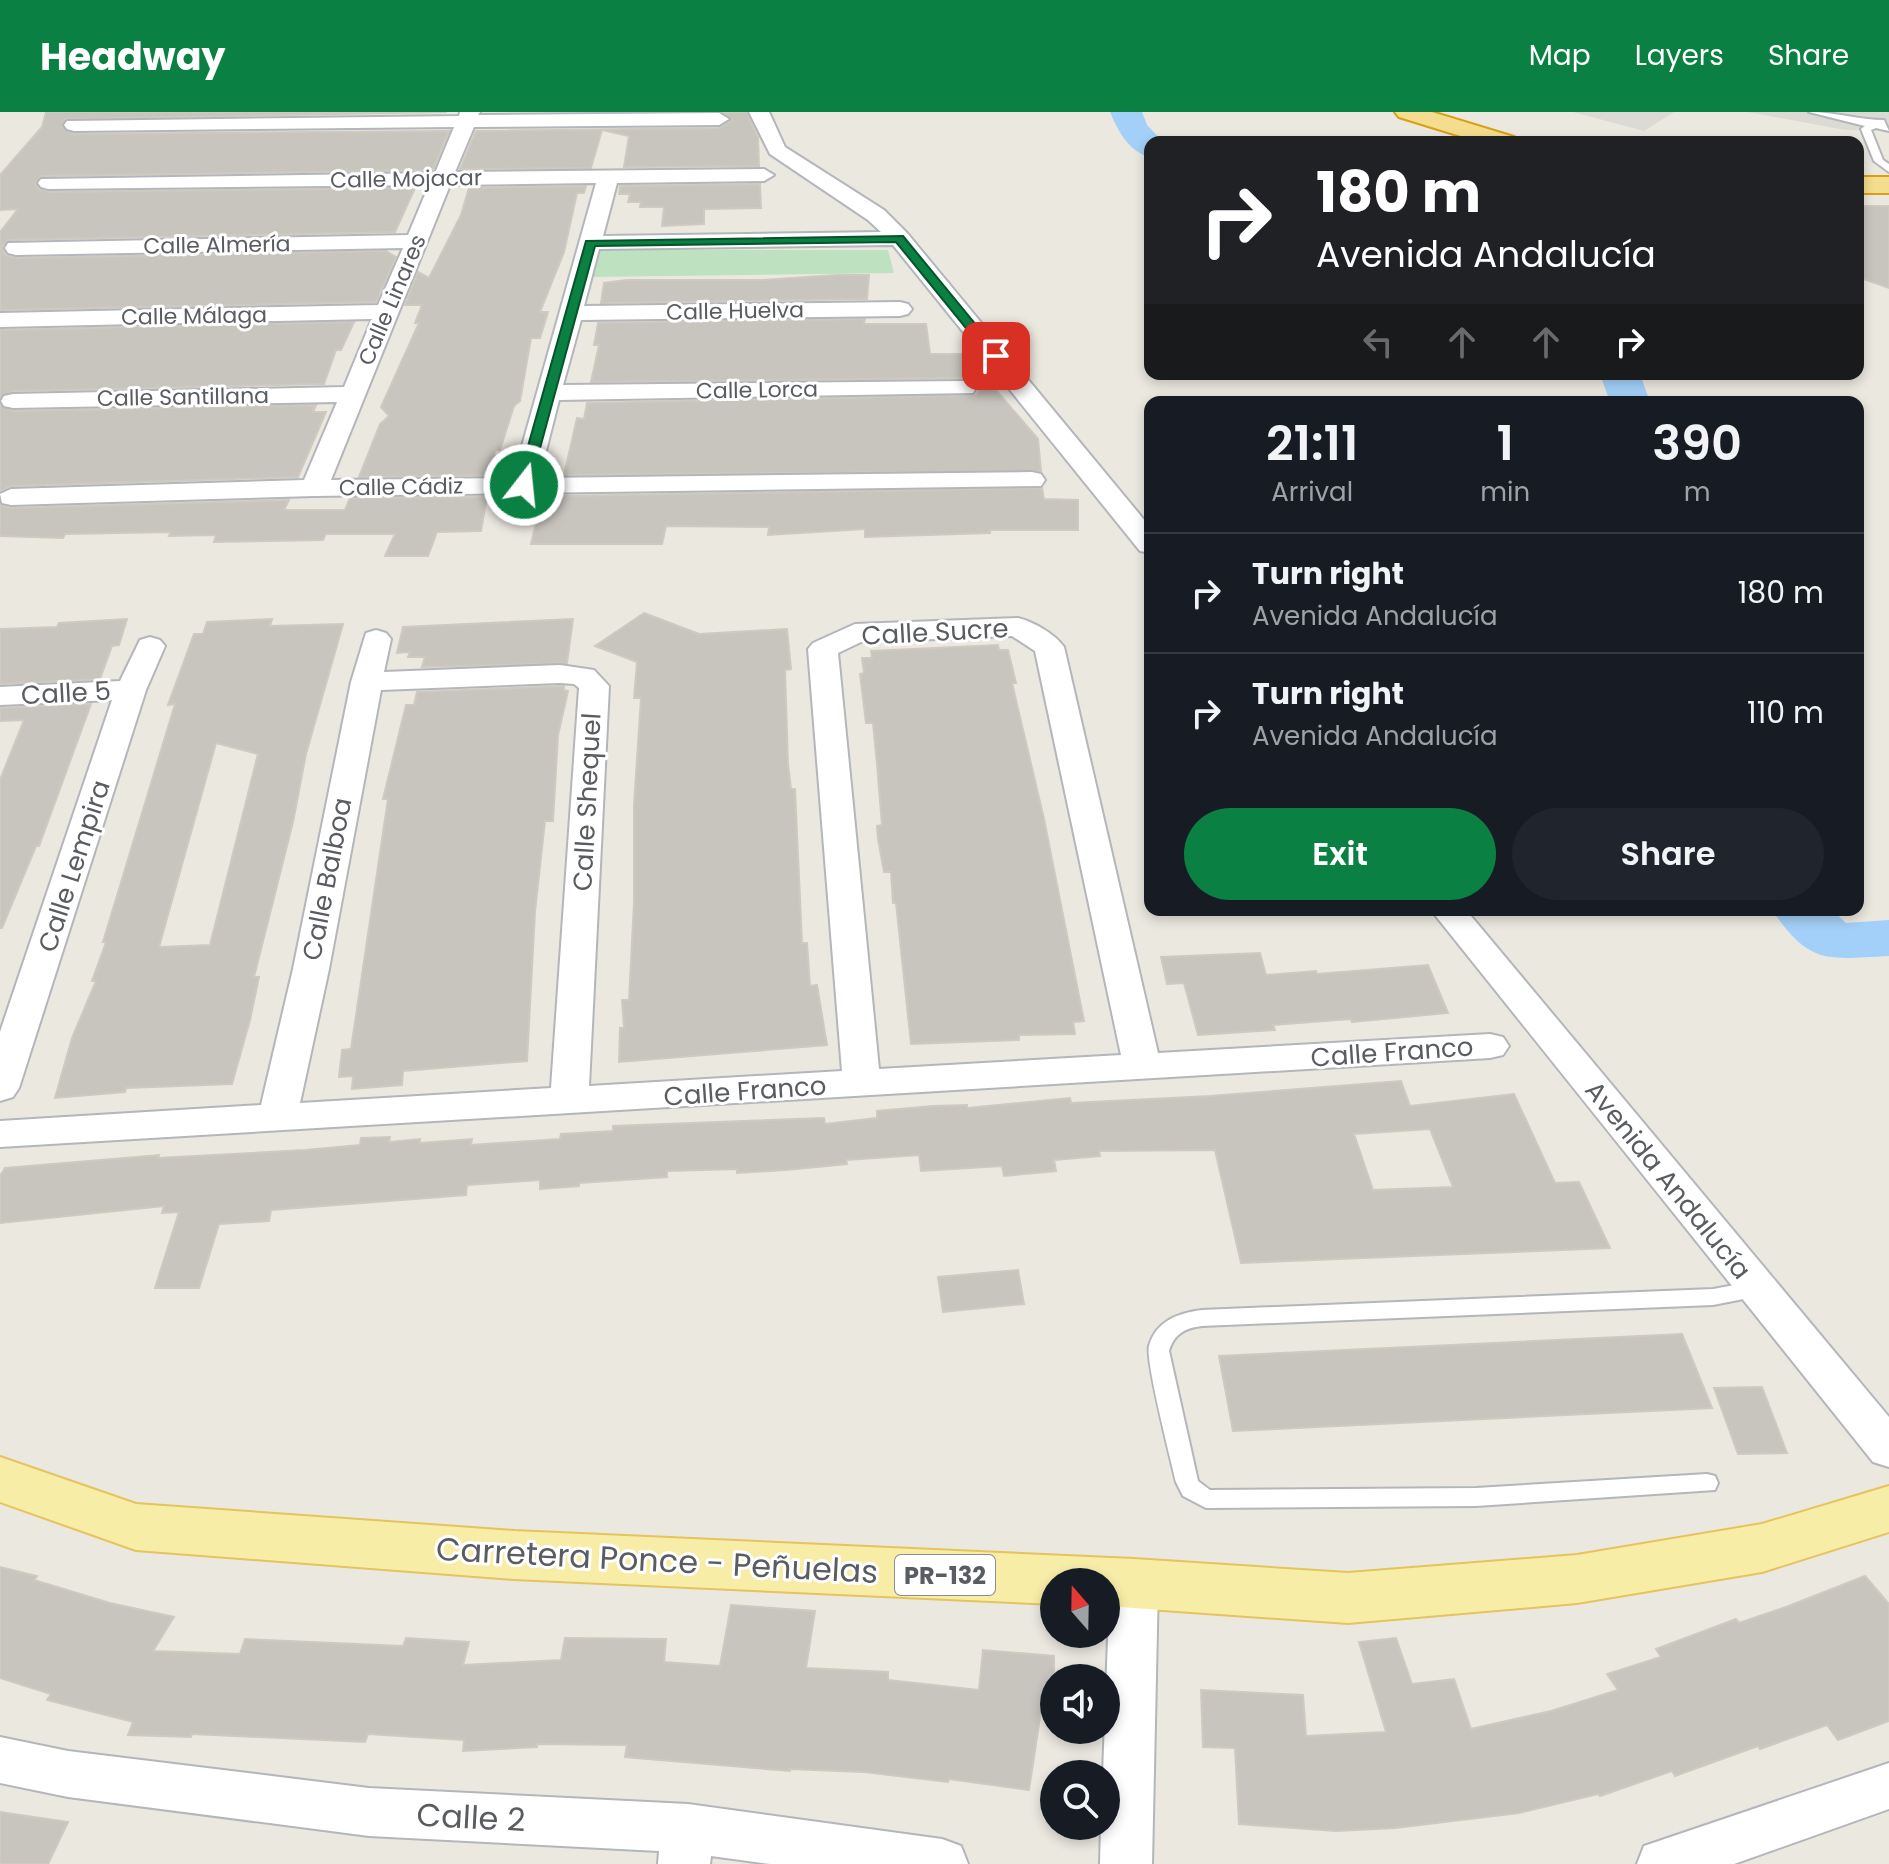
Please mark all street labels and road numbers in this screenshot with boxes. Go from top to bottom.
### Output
street label: Calle Mojacar [330,162,482,196]
street label: Calle Almería [143,228,291,262]
street label: Calle Linares [350,230,434,370]
street label: Calle Huelva [666,294,804,328]
street label: Calle Málaga [121,299,267,333]
street label: Calle Lorca [696,373,818,407]
street label: Calle Santillana [97,380,269,414]
street label: Calle Cádiz [339,470,463,504]
street label: Calle Sucre [861,610,1009,654]
street label: Calle 5 [20,673,112,713]
street label: Calle Shequel [564,712,610,892]
street label: Calle Lempira [29,775,119,957]
street label: Calle Balboa [294,794,360,964]
street label: Calle Franco [1309,1028,1475,1076]
street label: Calle Franco [662,1067,828,1115]
street label: Avenida Andalucía [1577,1073,1759,1287]
street label: Carretera Ponce - Peñuelas [435,1526,879,1594]
road number: PR-132 [895,1555,995,1595]
street label: Calle 2 [415,1792,527,1842]

